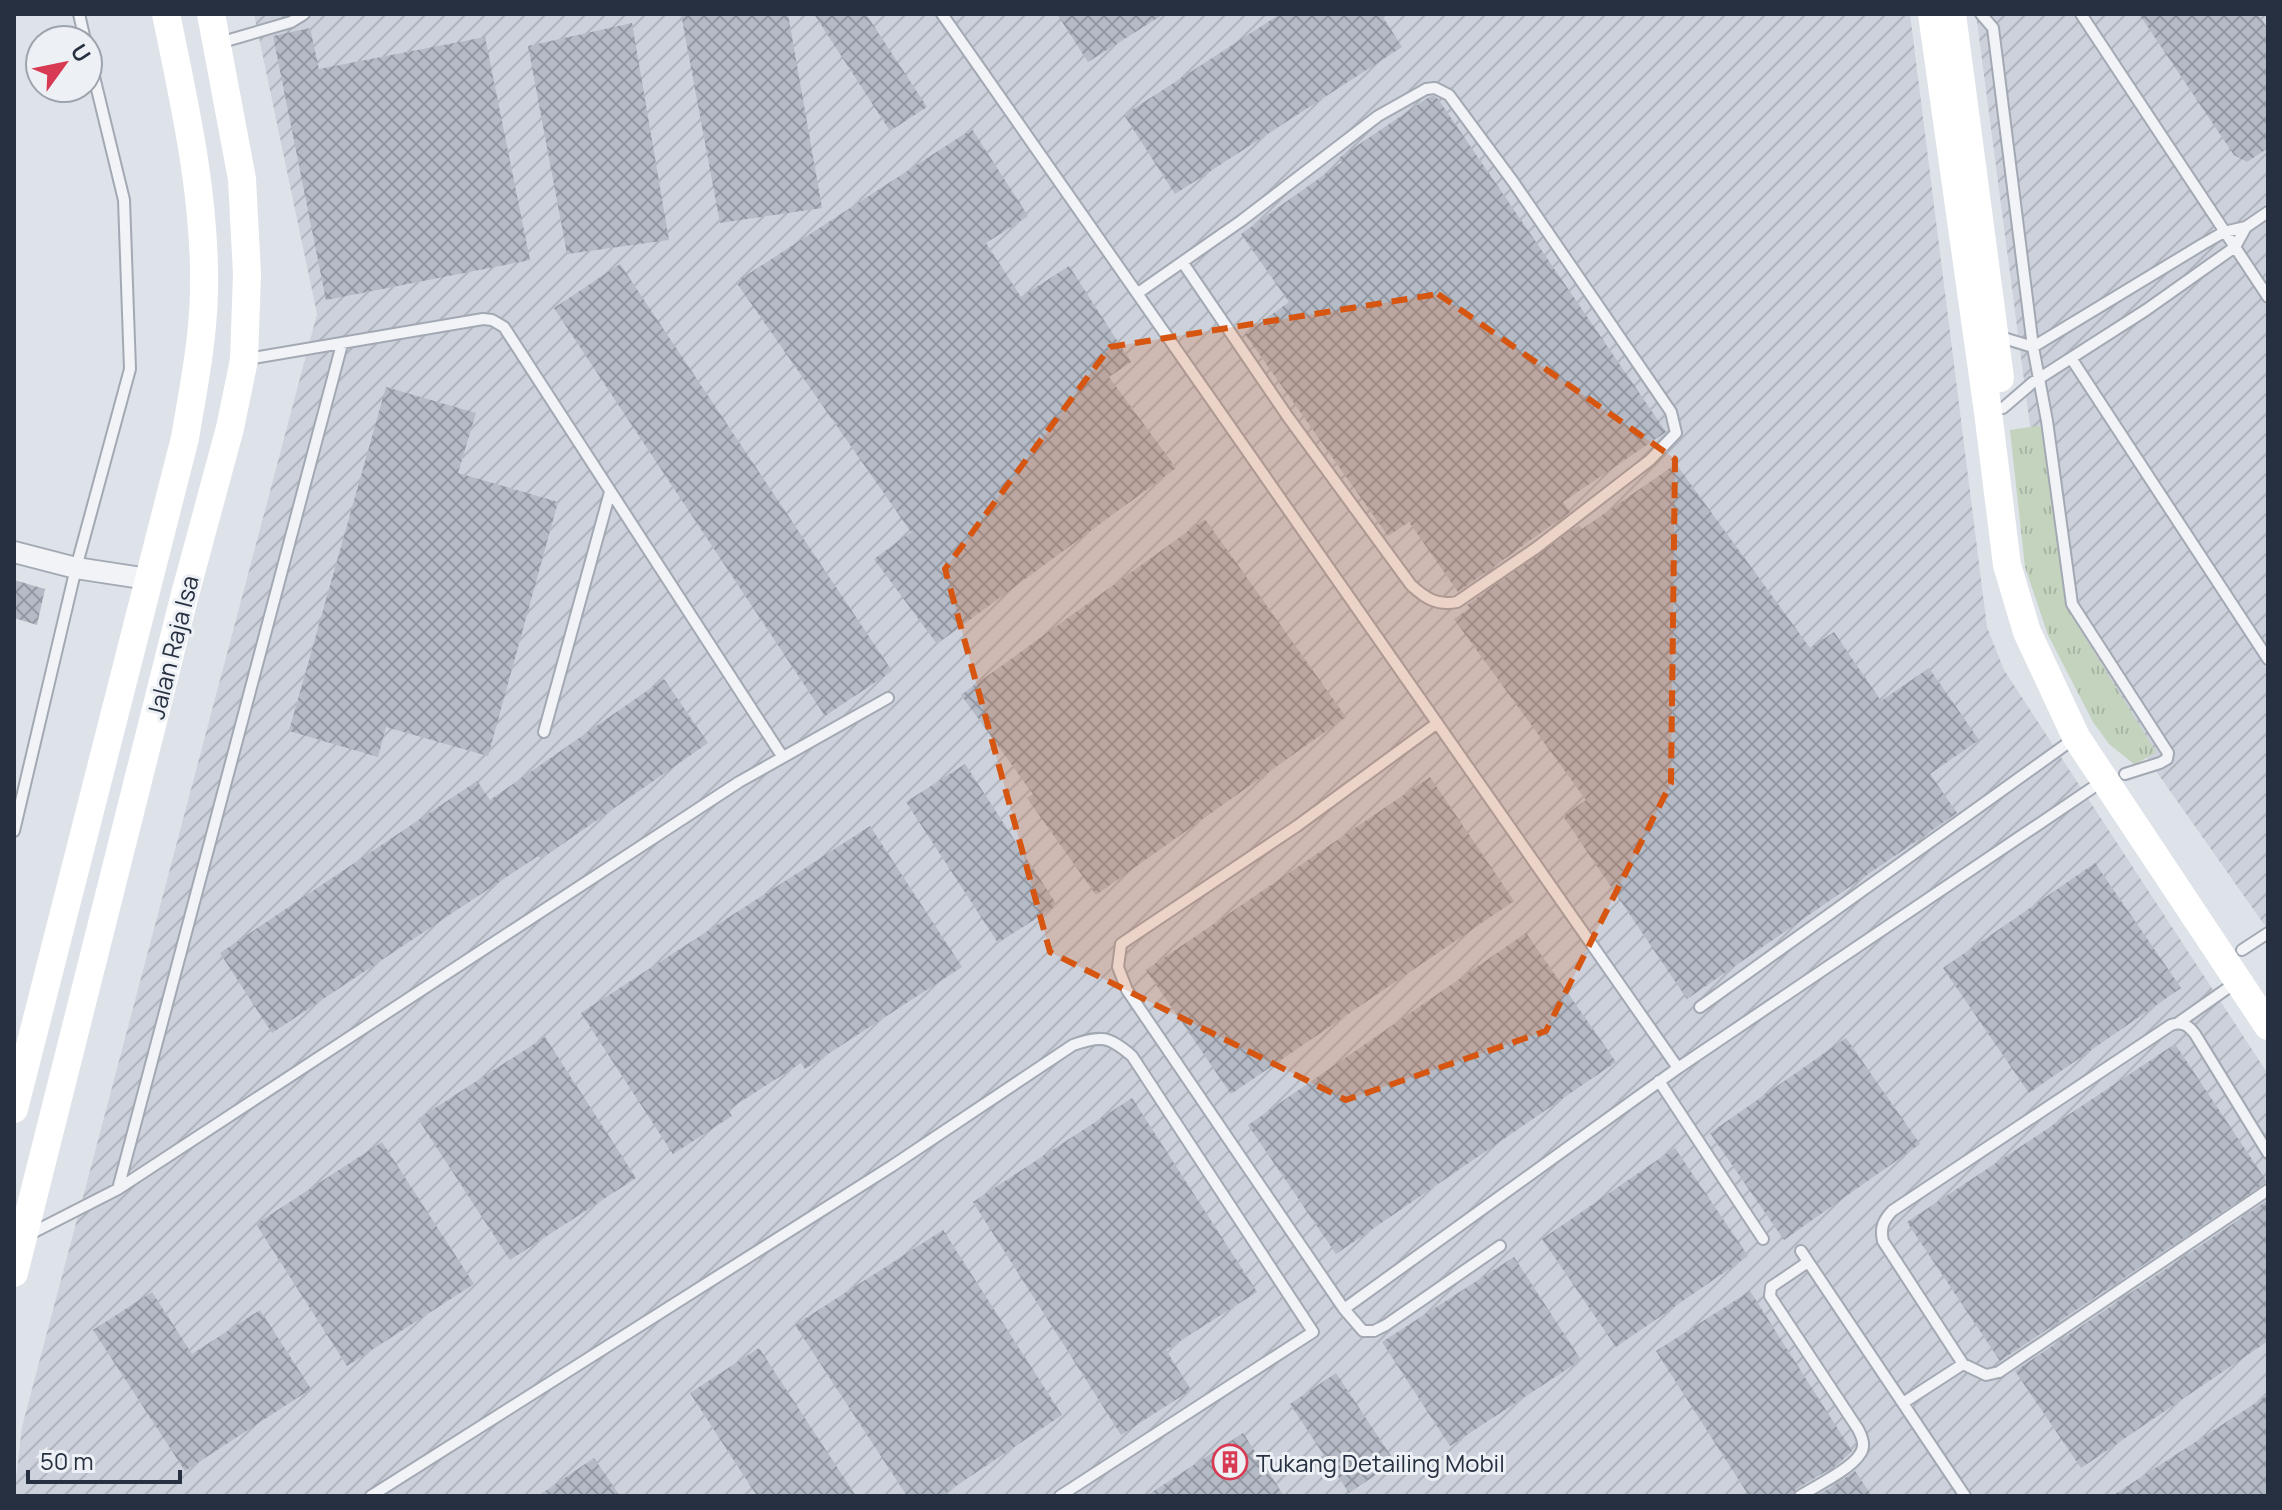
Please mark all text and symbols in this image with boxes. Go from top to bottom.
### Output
north arrow [24,24,104,104]
text: U [64,38,98,68]
street label: Jalan Raja Isa [138,572,206,722]
scale bar [28,1434,180,1484]
building icon: Tukang Detailing Mobil [1211,1443,1249,1481]
text: 50 m [40,1444,94,1477]
place label: Tukang Detailing Mobil [1256,1446,1505,1479]

